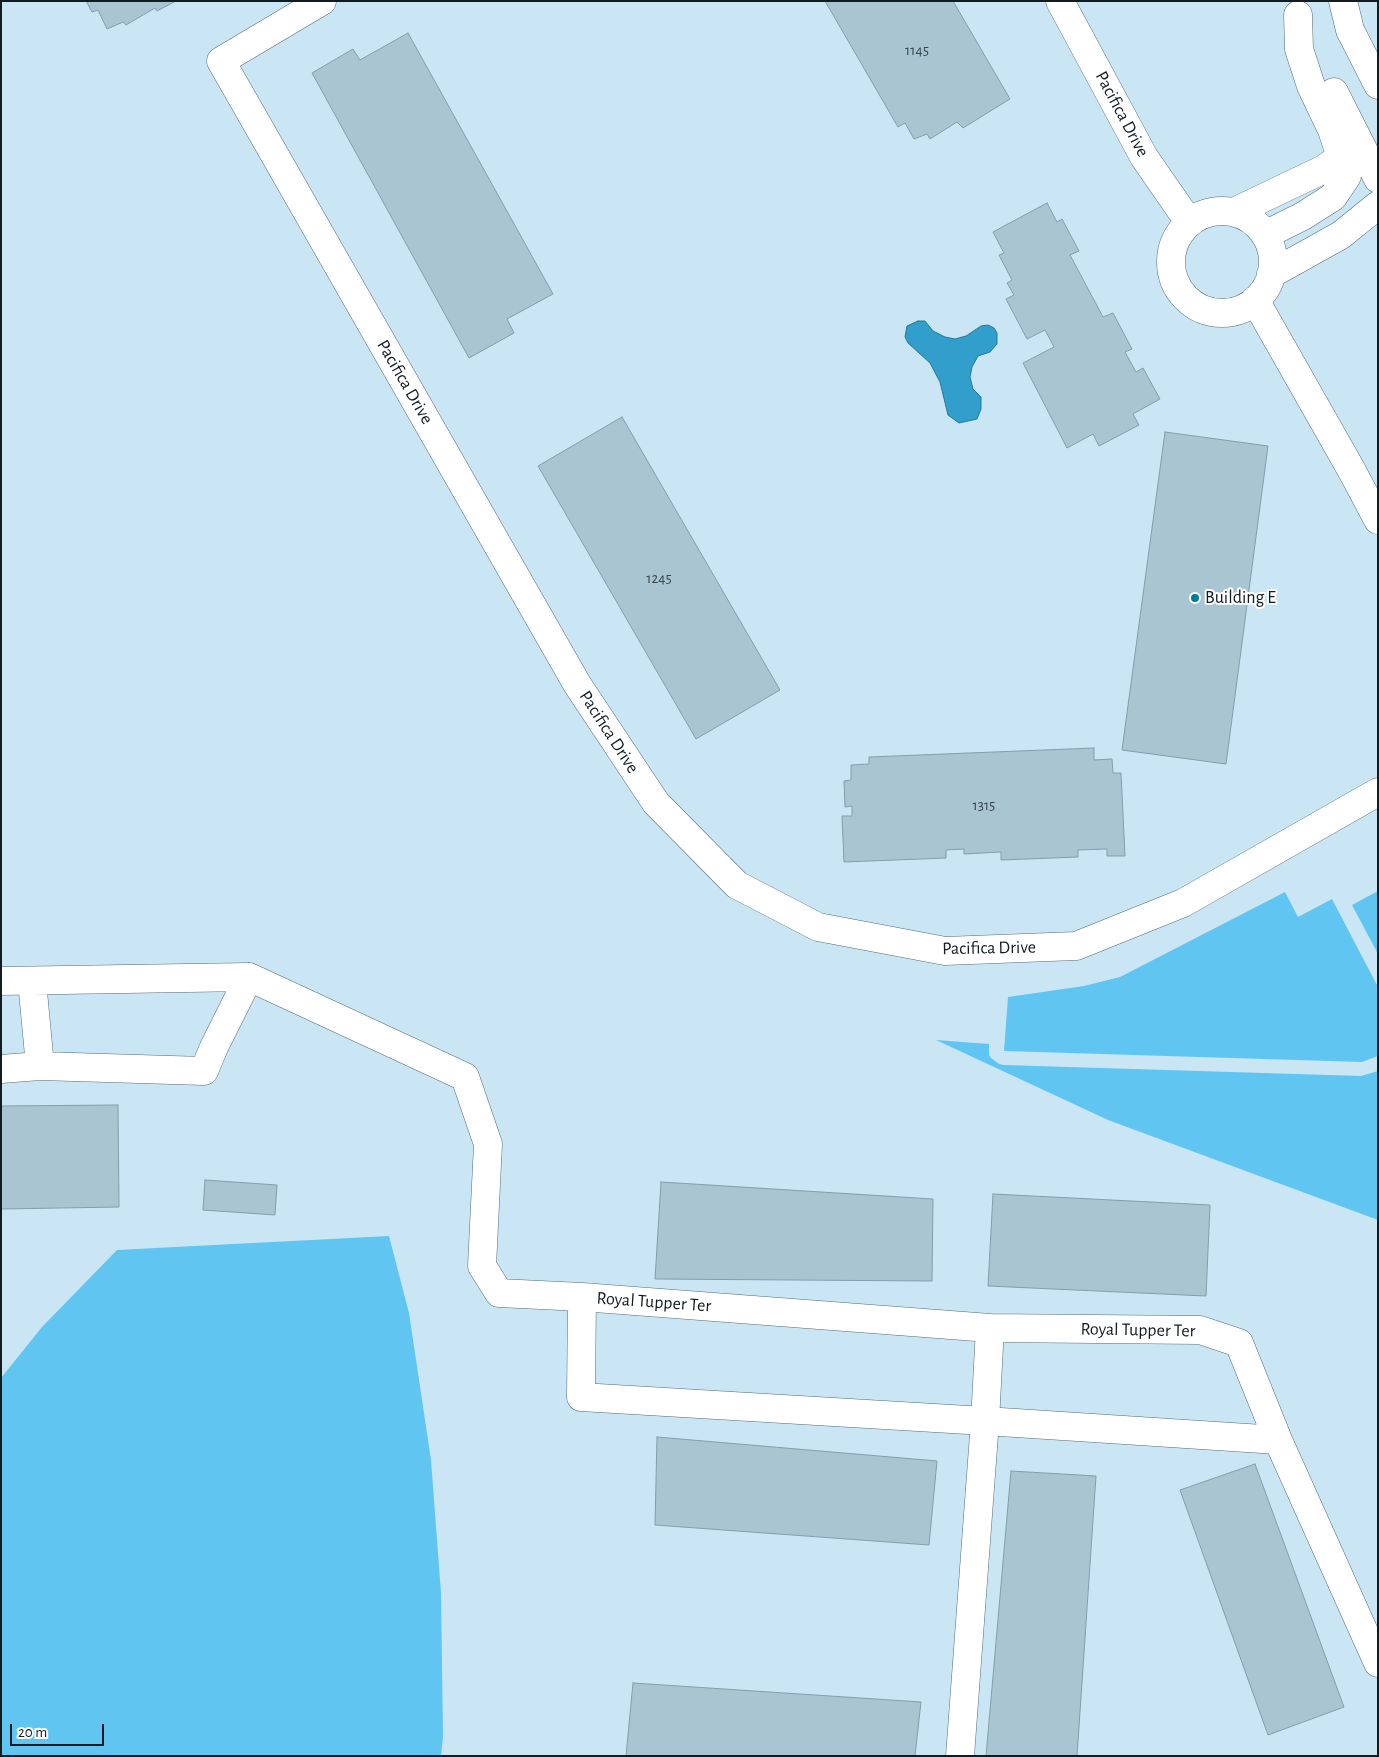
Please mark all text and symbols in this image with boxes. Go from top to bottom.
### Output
house number: 1145 [905,41,929,59]
street label: Pacifica Drive [1090,67,1154,161]
street label: Pacifica Drive [372,336,438,428]
house number: 1245 [646,569,672,587]
place label: Building E [1205,587,1276,609]
marker: Building E [1189,592,1201,604]
street label: Pacifica Drive [574,687,644,777]
house number: 1315 [973,796,995,814]
street label: Pacifica Drive [942,936,1036,960]
street label: Royal Tupper Ter [596,1287,712,1317]
street label: Royal Tupper Ter [1080,1318,1196,1342]
scale bar [12,1714,106,1746]
text: 20 m [18,1725,47,1740]

